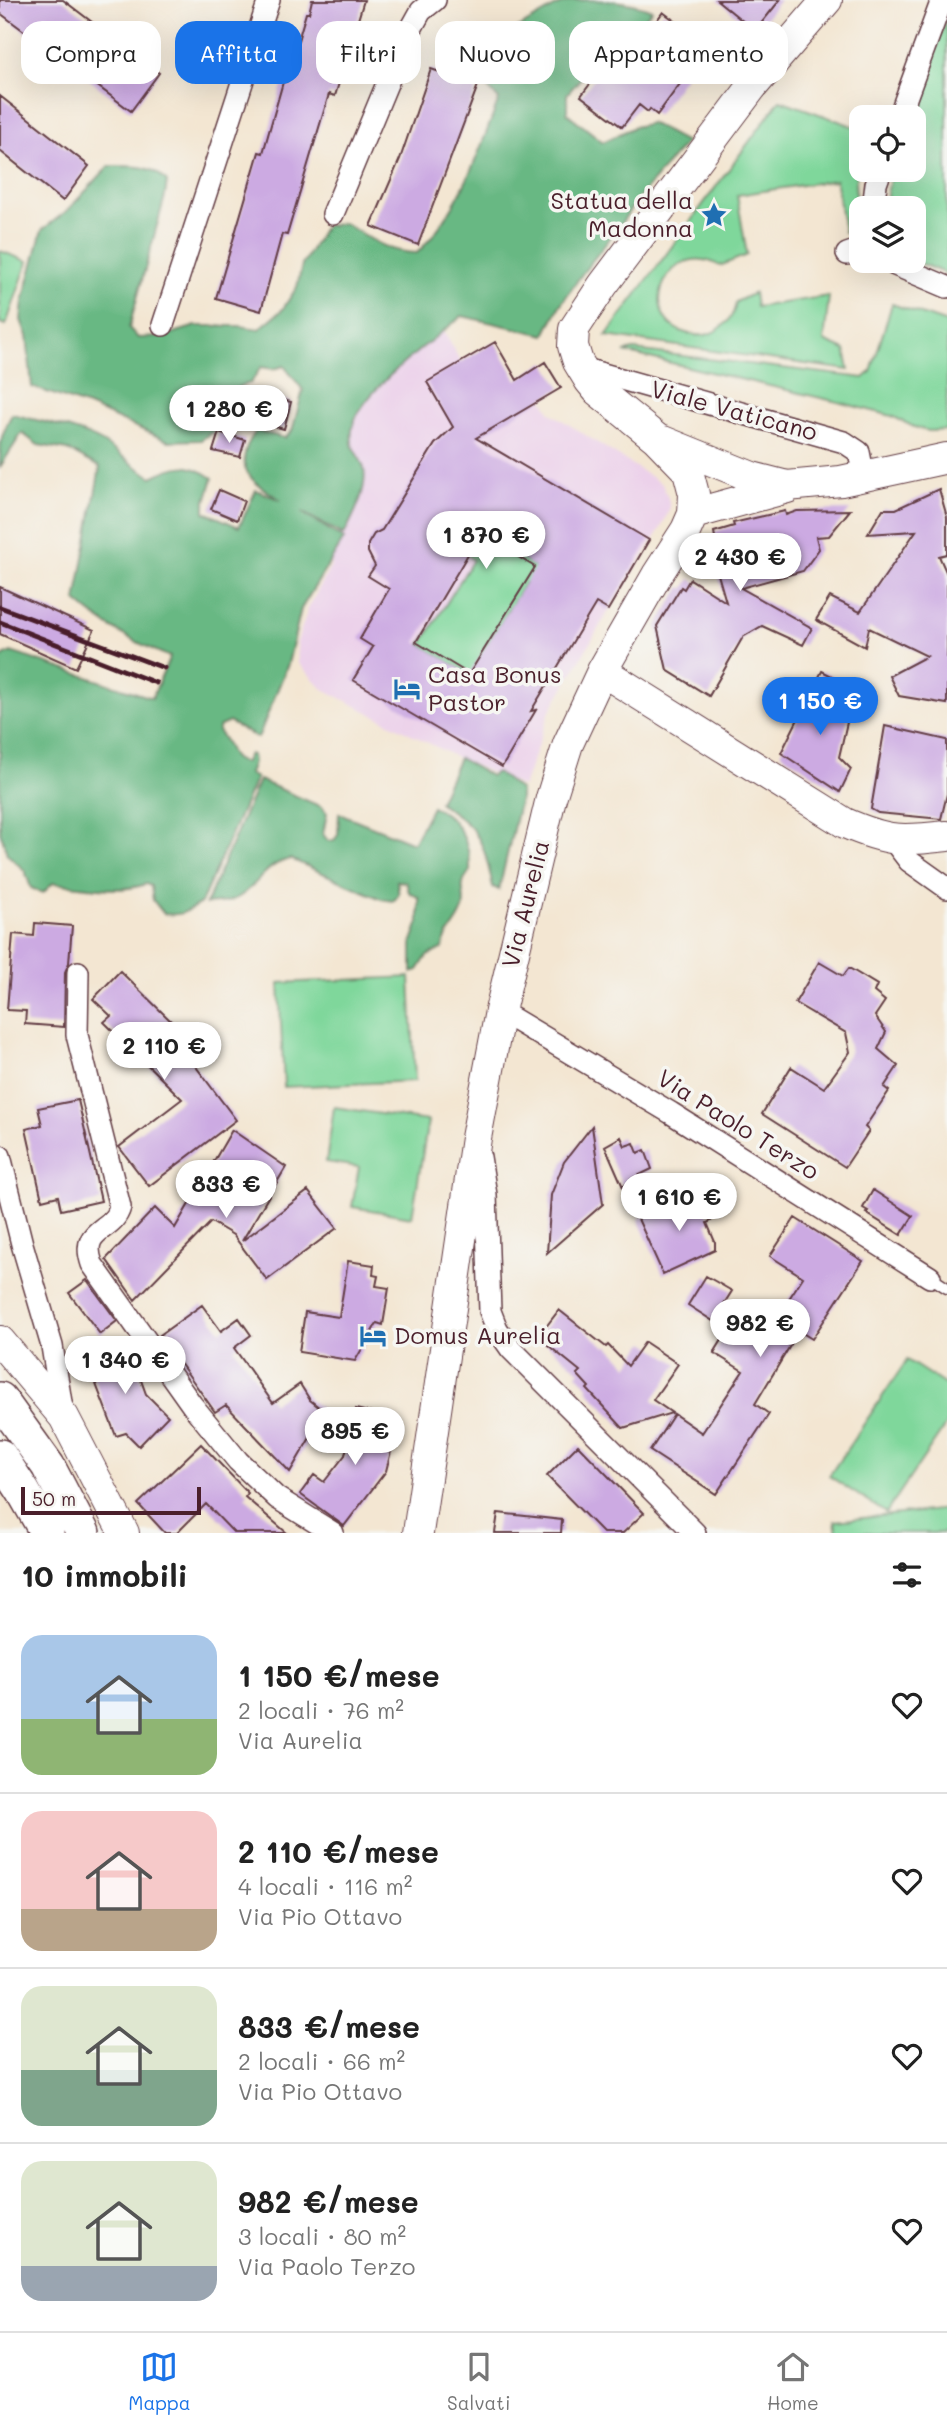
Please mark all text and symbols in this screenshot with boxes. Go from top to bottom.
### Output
chip: Compra [21,21,161,84]
chip: Affitta [175,21,302,84]
chip: Filtri [316,21,421,84]
chip: Nuovo [435,21,555,84]
chip: Appartamento [569,21,788,84]
map controls [849,105,926,273]
button: locate [849,105,926,182]
place label: Statua della Madonna [551,184,693,243]
button: layers [849,196,926,273]
place icon: Statua della Madonna [699,200,729,230]
street label: Viale Vaticano [648,372,821,447]
pin: 1 280 € [164,386,294,445]
text: 1 280 € [185,393,273,423]
pin: 1 870 € [421,512,551,571]
text: 1 870 € [442,519,530,549]
pin: 2 430 € [675,534,805,593]
text: 2 430 € [694,541,786,571]
place label: Casa Bonus Pastor [428,658,562,717]
hotel icon: Casa Bonus Pastor [392,674,422,704]
pin: 1 150 € [755,678,885,737]
text: 1 150 € [778,685,862,715]
street label: Via Aurelia [494,837,555,971]
pin: 2 110 € [99,1023,229,1082]
text: 2 110 € [122,1030,206,1060]
street label: Via Paolo Terzo [652,1062,825,1186]
pin: 833 € [177,1160,275,1220]
text: 833 € [192,1168,260,1198]
pin: 1 610 € [614,1174,744,1233]
text: 1 610 € [637,1181,721,1211]
pin: 982 € [711,1300,809,1359]
text: 982 € [726,1307,794,1337]
place label: Domus Aurelia [394,1319,561,1350]
hotel icon: Domus Aurelia [358,1321,388,1351]
pin: 1 340 € [60,1336,190,1396]
text: 1 340 € [81,1344,169,1374]
pin: 895 € [306,1408,404,1467]
text: 895 € [321,1415,389,1445]
scale bar [21,1484,201,1516]
text: 50 m [32,1486,76,1511]
text: 10 immobili [21,1555,188,1595]
icon: filters [888,1556,926,1594]
text: 1 150 €/mese [238,1655,440,1695]
icon: home [77,1663,161,1747]
icon: heart [888,1686,926,1724]
text: 2 locali · 76 m² [238,1695,404,1725]
text: Via Aurelia [238,1725,363,1755]
text: 2 110 €/mese [238,1831,439,1871]
icon: home [77,1839,161,1923]
icon: heart [888,1862,926,1900]
text: 4 locali · 116 m² [238,1871,413,1901]
text: Via Pio Ottavo [238,1901,402,1931]
text: 833 €/mese [238,2006,420,2046]
icon: home [77,2014,161,2098]
icon: heart [888,2037,926,2075]
text: 2 locali · 66 m² [238,2046,405,2076]
text: Via Pio Ottavo [238,2076,402,2106]
text: 982 €/mese [238,2181,419,2221]
icon: home [77,2189,161,2273]
icon: heart [888,2212,926,2250]
text: 3 locali · 80 m² [238,2221,406,2251]
text: Via Paolo Terzo [238,2251,415,2281]
tab: Mappa [128,2348,191,2415]
tab: Salvati [447,2348,510,2415]
tab: Home [767,2348,819,2415]

